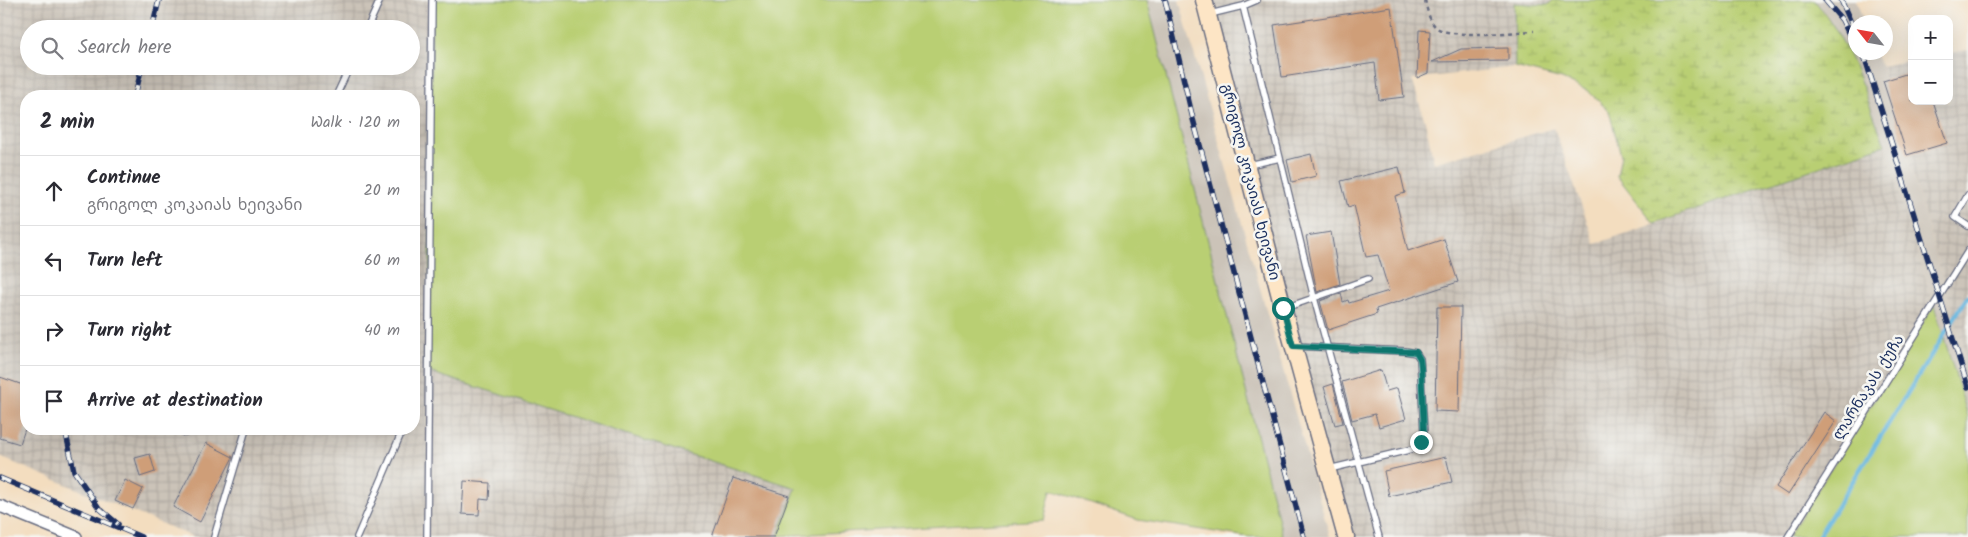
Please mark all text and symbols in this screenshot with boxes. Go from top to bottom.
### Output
north arrow [1848,15,1893,60]
map controls [1908,15,1953,105]
button: + [1908,15,1953,60]
search box [20,20,420,75]
text: Search here [78,33,172,63]
icon: search [38,34,66,62]
button: − [1908,60,1953,105]
street label: გრიგოლ კოკაიას ხეივანი [1214,81,1286,283]
text: 2 min [40,106,95,139]
text: Walk · 120 m [310,110,400,135]
text: Continue [87,163,160,193]
icon: ahead [40,177,68,205]
text: 20 m [364,178,400,203]
text: გრიგოლ კოკაიას ხეივანი [87,193,302,218]
text: Turn left [87,246,162,276]
icon: left [40,247,68,275]
text: 60 m [364,248,400,273]
route start [1272,297,1295,320]
text: Turn right [87,316,172,346]
icon: right [40,317,68,345]
text: 40 m [364,318,400,343]
street label: ლარნაკას ქუჩა [1827,330,1911,445]
text: Arrive at destination [87,386,263,416]
icon: arrive [40,387,68,415]
route end [1410,431,1433,454]

